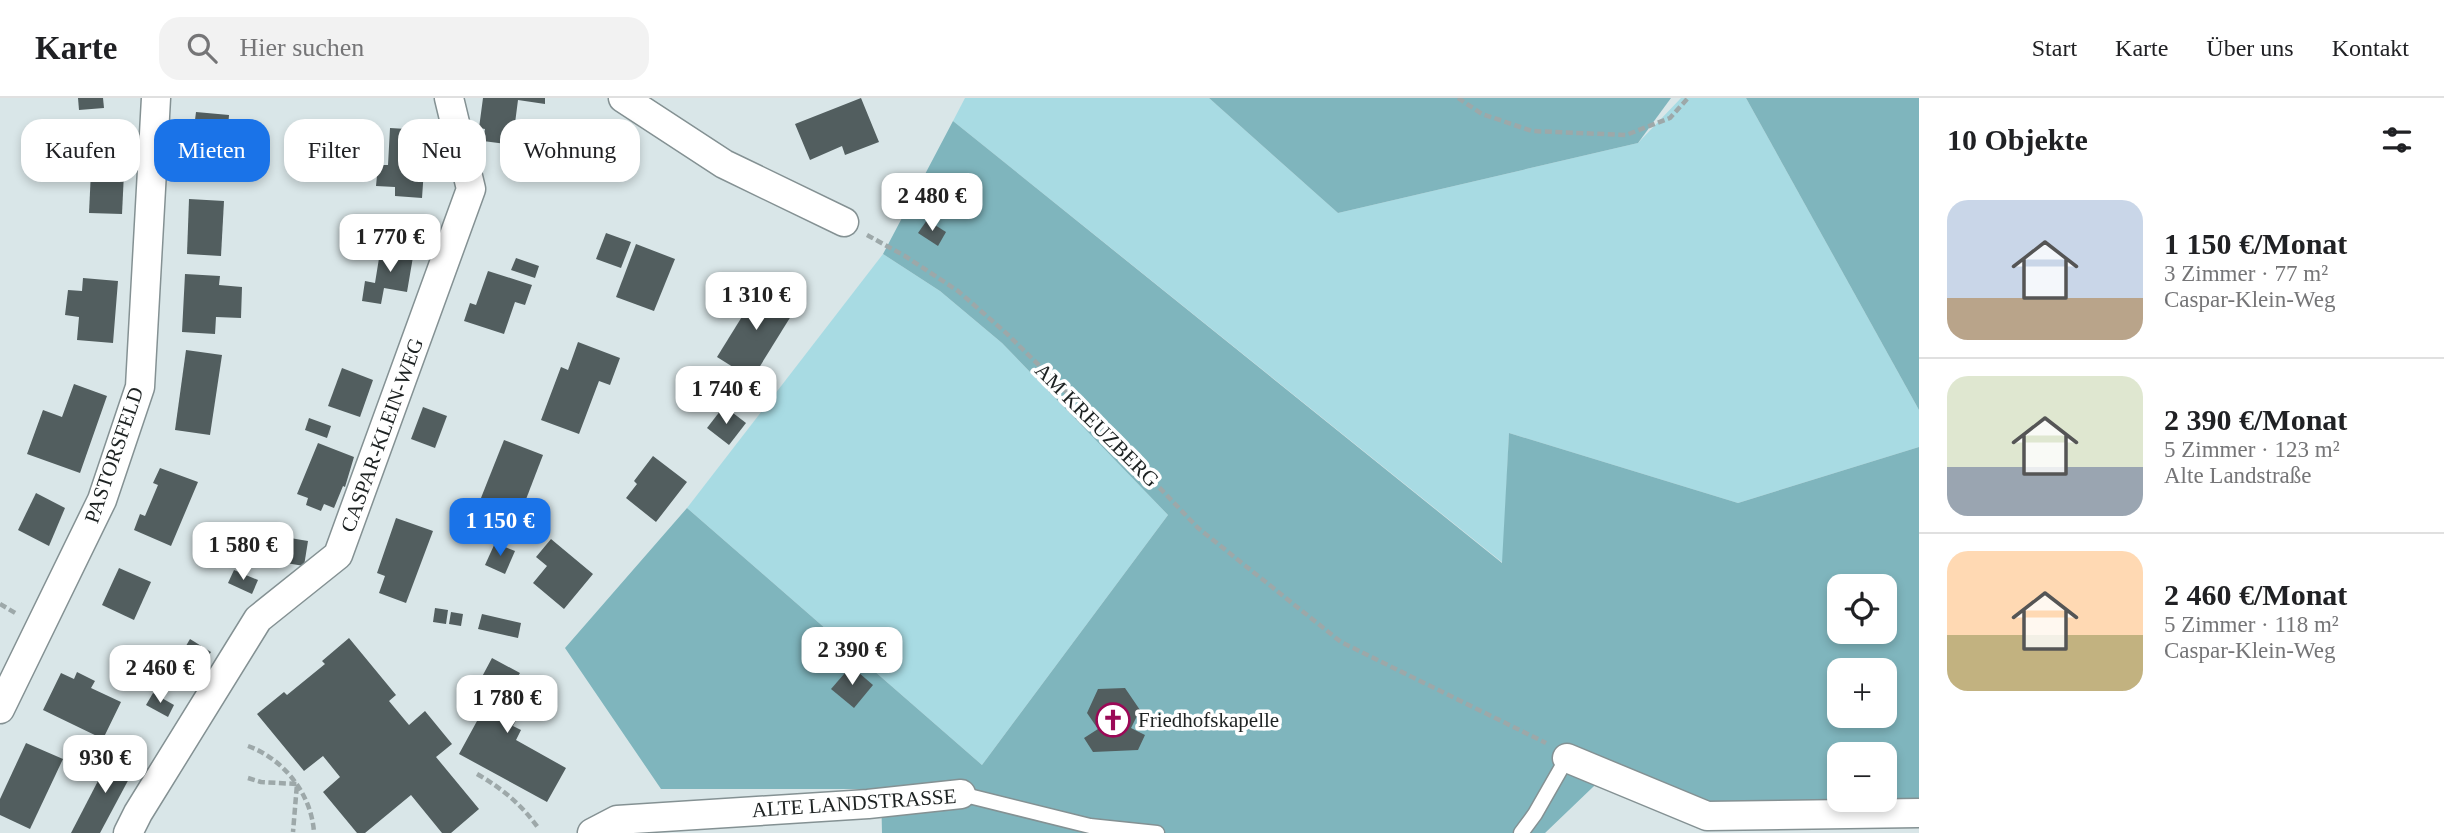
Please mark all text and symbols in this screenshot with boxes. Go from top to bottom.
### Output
search box [159,17,649,80]
icon: search [183,29,221,67]
text: Karte [35,30,117,66]
text: Hier suchen [239,33,364,62]
text: Start [2032,35,2077,61]
text: Karte [2115,35,2168,61]
text: Über uns [2206,35,2294,61]
text: Kontakt [2332,35,2409,61]
chip: Kaufen [21,119,140,182]
chip: Mieten [154,119,270,182]
chip: Filter [284,119,384,182]
chip: Neu [398,119,486,182]
chip: Wohnung [500,119,640,182]
icon: filters [2378,121,2416,159]
text: 10 Objekte [1947,123,2088,156]
pin: 2 480 € [867,174,997,233]
text: 2 480 € [898,183,967,208]
pin: 1 770 € [325,214,455,274]
text: 1 770 € [356,224,425,249]
text: 1 150 €/Monat [2164,227,2347,260]
icon: home [2003,228,2087,312]
text: 3 Zimmer · 77 m² [2164,261,2328,286]
pin: 1 310 € [691,272,821,332]
text: 1 310 € [722,282,791,307]
text: Caspar-Klein-Weg [2164,287,2335,312]
street label: CASPAR-KLEIN-WEG [336,335,428,535]
street label: AM KREUZBERG [1030,358,1164,492]
pin: 1 740 € [661,366,791,426]
text: 1 740 € [692,376,761,401]
street label: PASTORSFELD [79,384,149,526]
text: 2 390 €/Monat [2164,403,2347,436]
icon: home [2003,404,2087,488]
text: 5 Zimmer · 123 m² [2164,437,2340,462]
text: Alte Landstraße [2164,463,2312,488]
pin: 1 150 € [435,498,565,558]
text: 1 150 € [466,508,535,533]
pin: 1 580 € [178,522,308,582]
text: 1 580 € [209,532,278,557]
map controls [1827,574,1897,812]
button: locate [1827,574,1897,644]
text: 2 460 €/Monat [2164,578,2347,611]
icon: home [2003,579,2087,663]
text: 5 Zimmer · 118 m² [2164,612,2339,637]
pin: 2 390 € [787,628,917,687]
text: 2 390 € [818,637,887,662]
text: Caspar-Klein-Weg [2164,638,2335,663]
pin: 2 460 € [95,646,225,705]
text: 2 460 € [126,655,195,680]
button: + [1827,658,1897,728]
pin: 1 780 € [442,676,572,735]
text: 1 780 € [473,685,542,710]
church icon: Friedhofskapelle [1094,701,1132,739]
place label: Friedhofskapelle [1138,708,1279,732]
pin: 930 € [56,736,154,795]
button: − [1827,742,1897,812]
text: 930 € [79,745,131,770]
street label: ALTE LANDSTRASSE [751,784,957,822]

